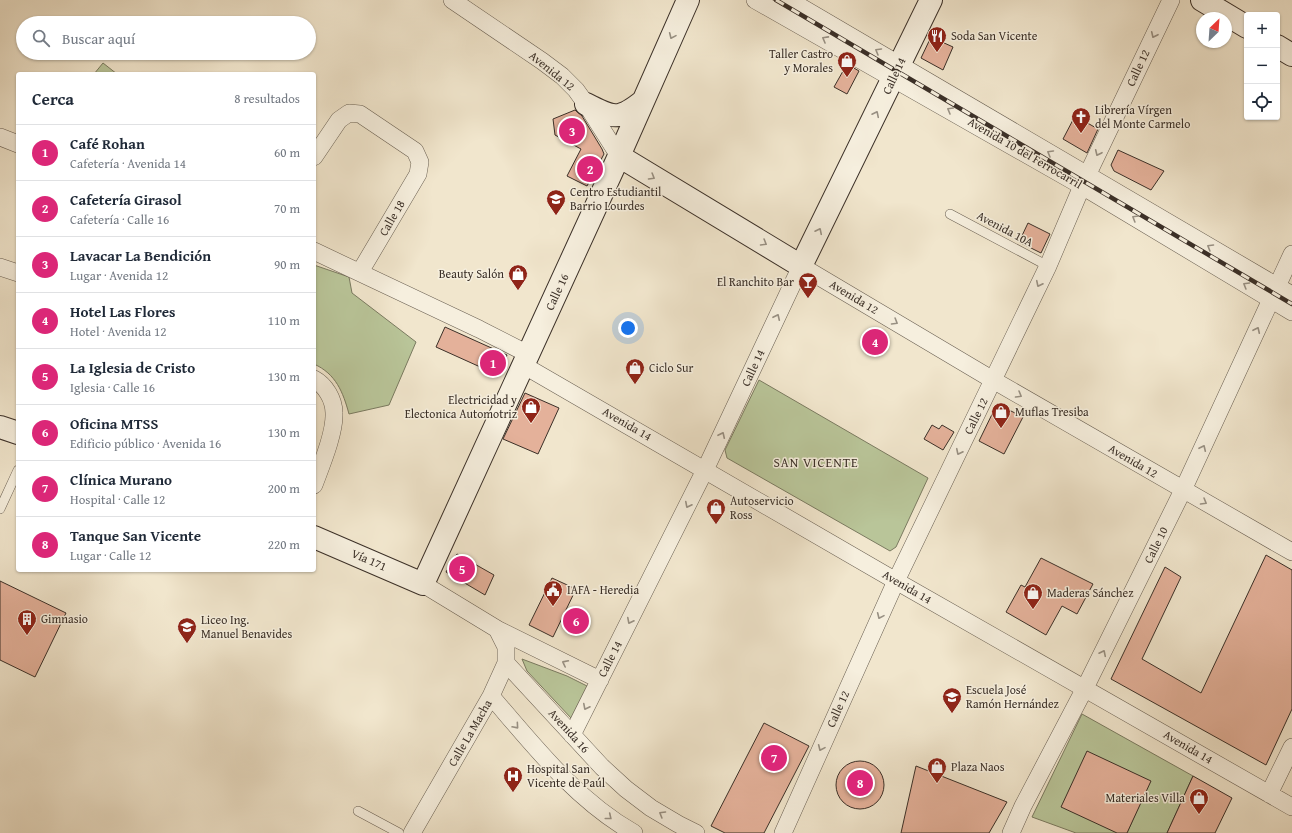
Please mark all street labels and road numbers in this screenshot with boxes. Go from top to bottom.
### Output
street label: Calle 12 [1122,46,1154,89]
street label: Avenida 12 [526,47,579,94]
street label: Calle 14 [878,54,910,97]
street label: Avenida 10 del Ferrocarril [965,113,1086,193]
street label: Calle 18 [375,197,409,239]
street label: Avenida 10A [974,207,1037,251]
street label: Calle 16 [541,270,573,313]
street label: Avenida 12 [827,275,882,318]
street label: Calle 14 [737,346,769,389]
street label: Calle 12 [959,394,992,437]
street label: Avenida 14 [599,403,655,445]
street label: Avenida 12 [1105,440,1161,482]
street label: Calle 10 [1139,523,1172,566]
street label: Vía 171 [349,545,390,575]
street label: Avenida 14 [879,566,935,608]
street label: Calle 14 [593,637,626,680]
street label: Calle 12 [822,687,853,730]
street label: Calle La Macha [444,696,496,769]
street label: Avenida 16 [545,705,594,757]
street label: Avenida 14 [1160,726,1216,768]

